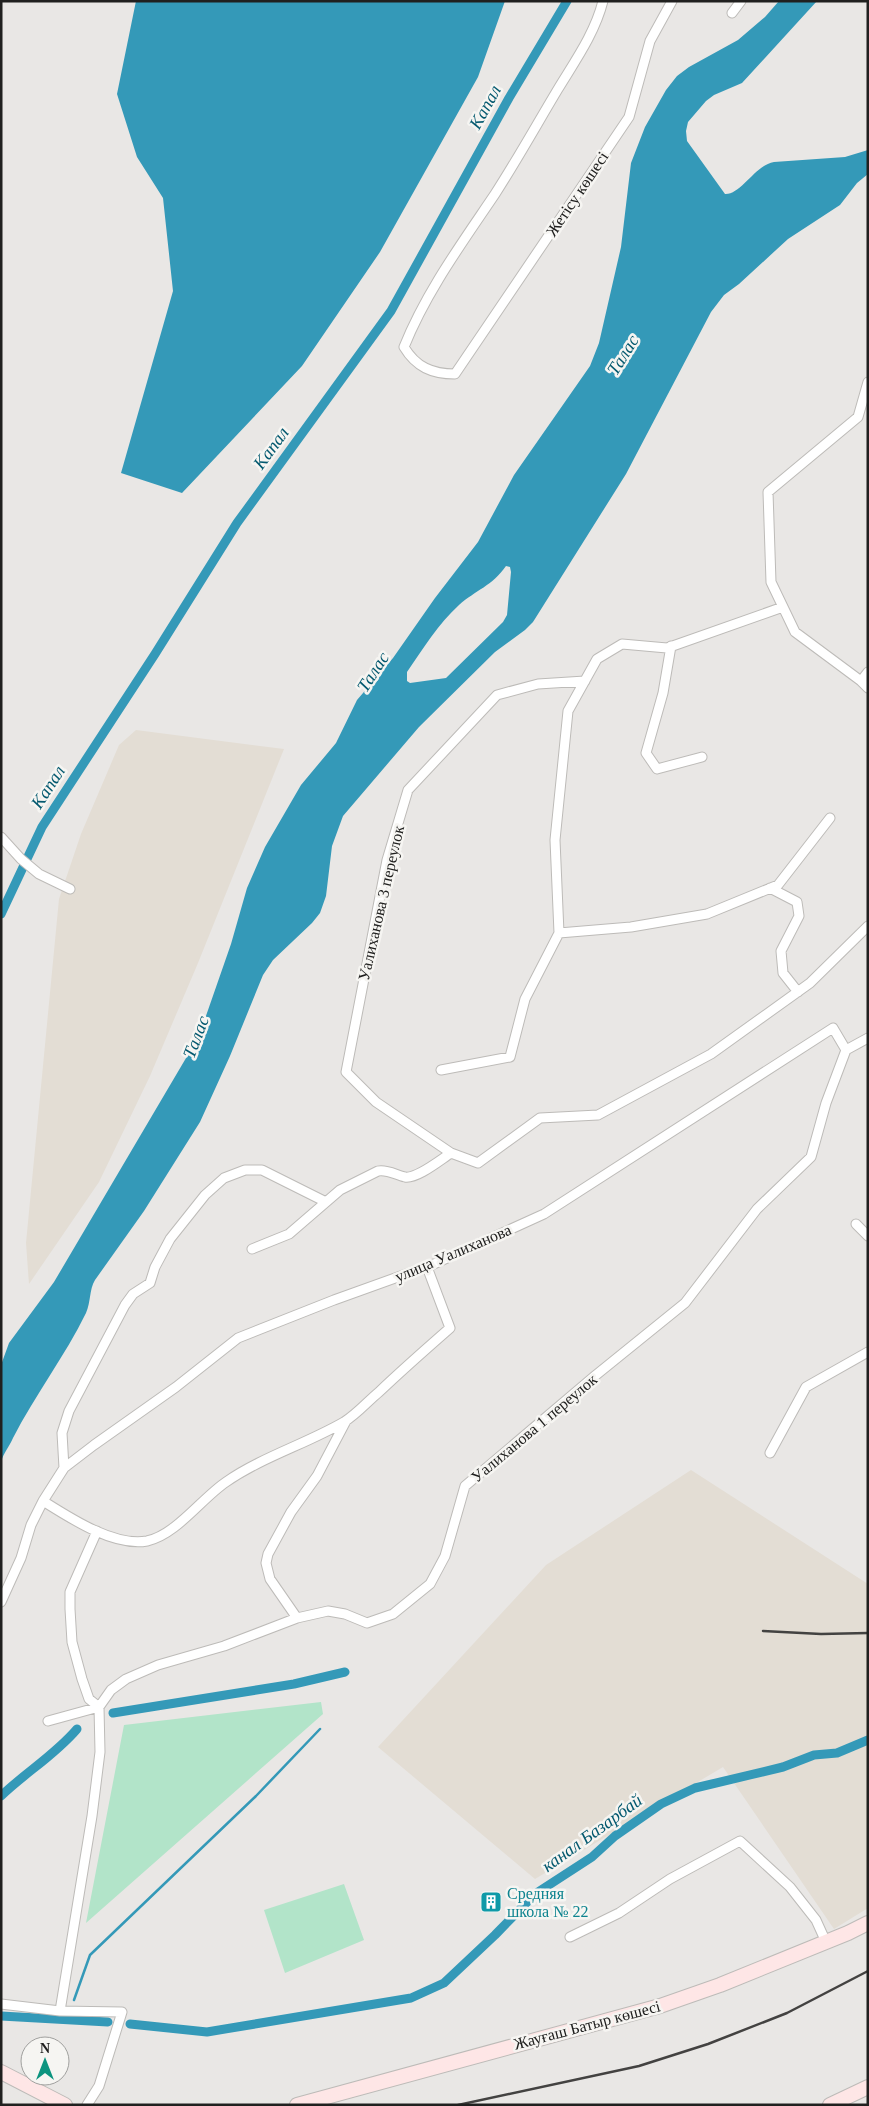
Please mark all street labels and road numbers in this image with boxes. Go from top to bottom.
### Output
street label: Жетісу көшесі [543,148,613,240]
street label: Уалиханова 3 переулок [355,824,408,982]
street label: улица Уалиханова [392,1221,514,1286]
street label: Уалиханова 1 переулок [468,1370,601,1486]
street label: Жауғаш Батыр көшесі [512,1997,663,2054]

